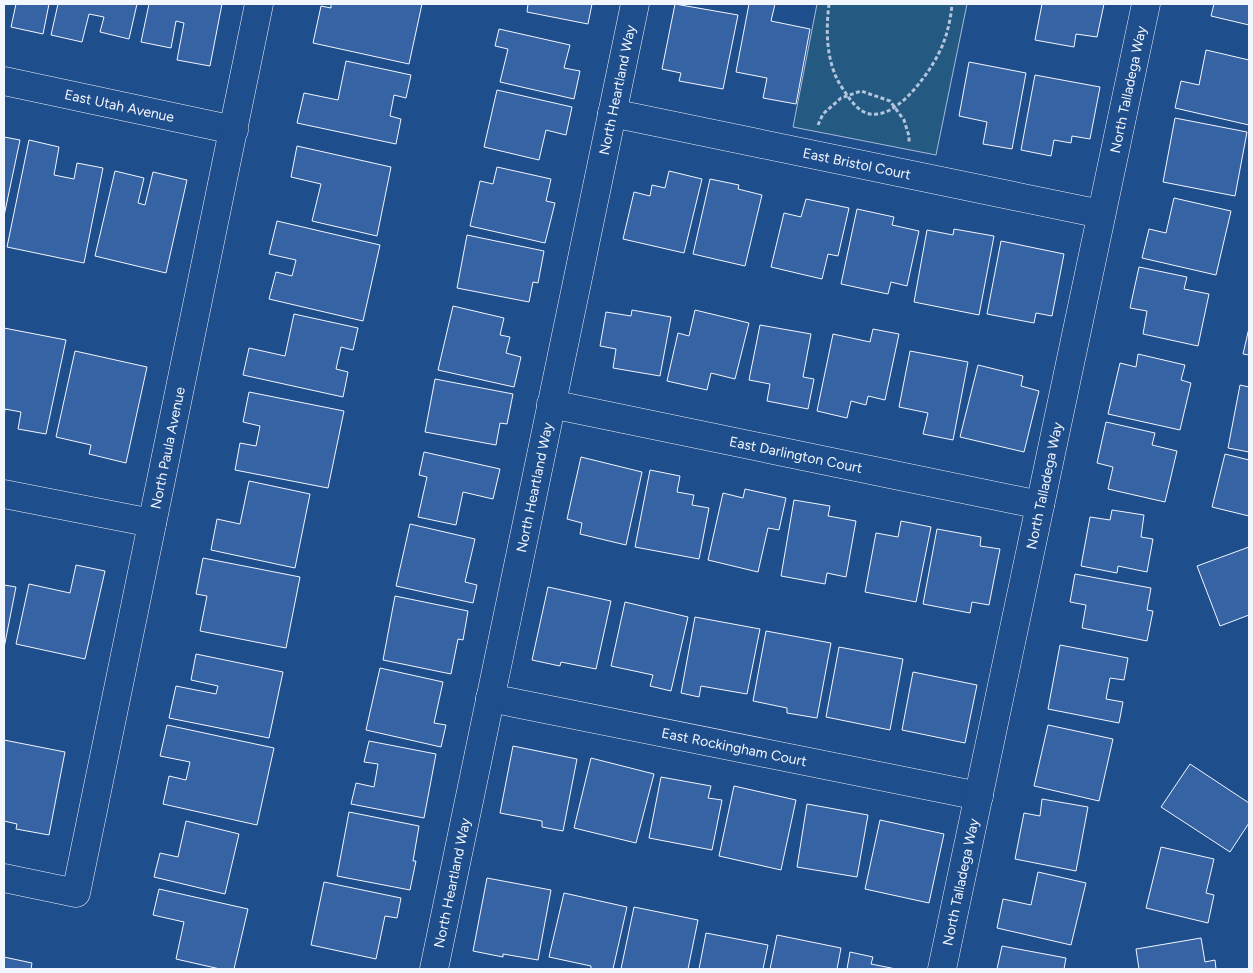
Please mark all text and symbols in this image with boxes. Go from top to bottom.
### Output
street label: North Heartland Way [595,23,639,157]
street label: North Talladega Way [1106,24,1150,155]
street label: East Utah Avenue [63,86,176,126]
street label: East Bristol Court [801,144,912,183]
street label: North Paula Avenue [147,385,189,510]
street label: North Heartland Way [512,420,556,554]
street label: North Talladega Way [1022,420,1066,551]
street label: East Darlington Court [728,433,864,477]
street label: East Rockingham Court [660,724,808,770]
street label: North Heartland Way [430,816,474,950]
street label: North Talladega Way [939,816,982,947]

